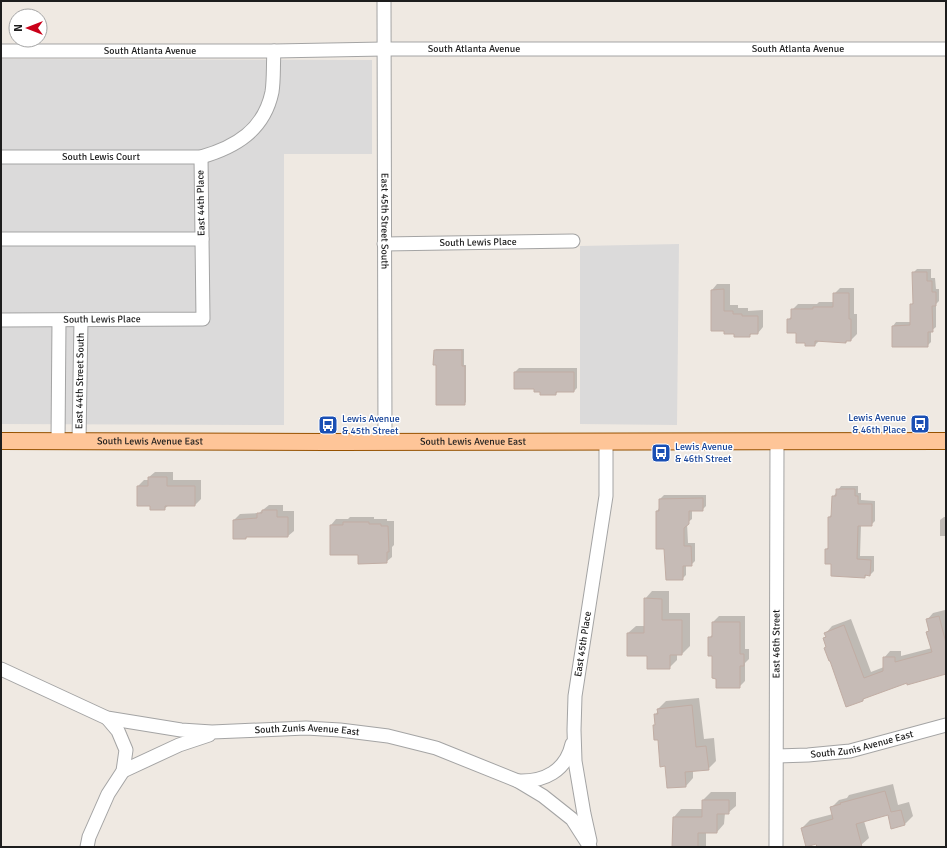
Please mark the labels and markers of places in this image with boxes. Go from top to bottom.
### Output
place label: Lewis Avenue & 46th Place [848,412,906,436]
place label: Lewis Avenue & 45th Street [342,413,400,437]
bus stop icon: Lewis Avenue & 46th Place [909,413,931,435]
bus stop icon: Lewis Avenue & 45th Street [317,414,339,436]
place label: Lewis Avenue & 46th Street [675,441,733,465]
bus stop icon: Lewis Avenue & 46th Street [650,442,672,464]

